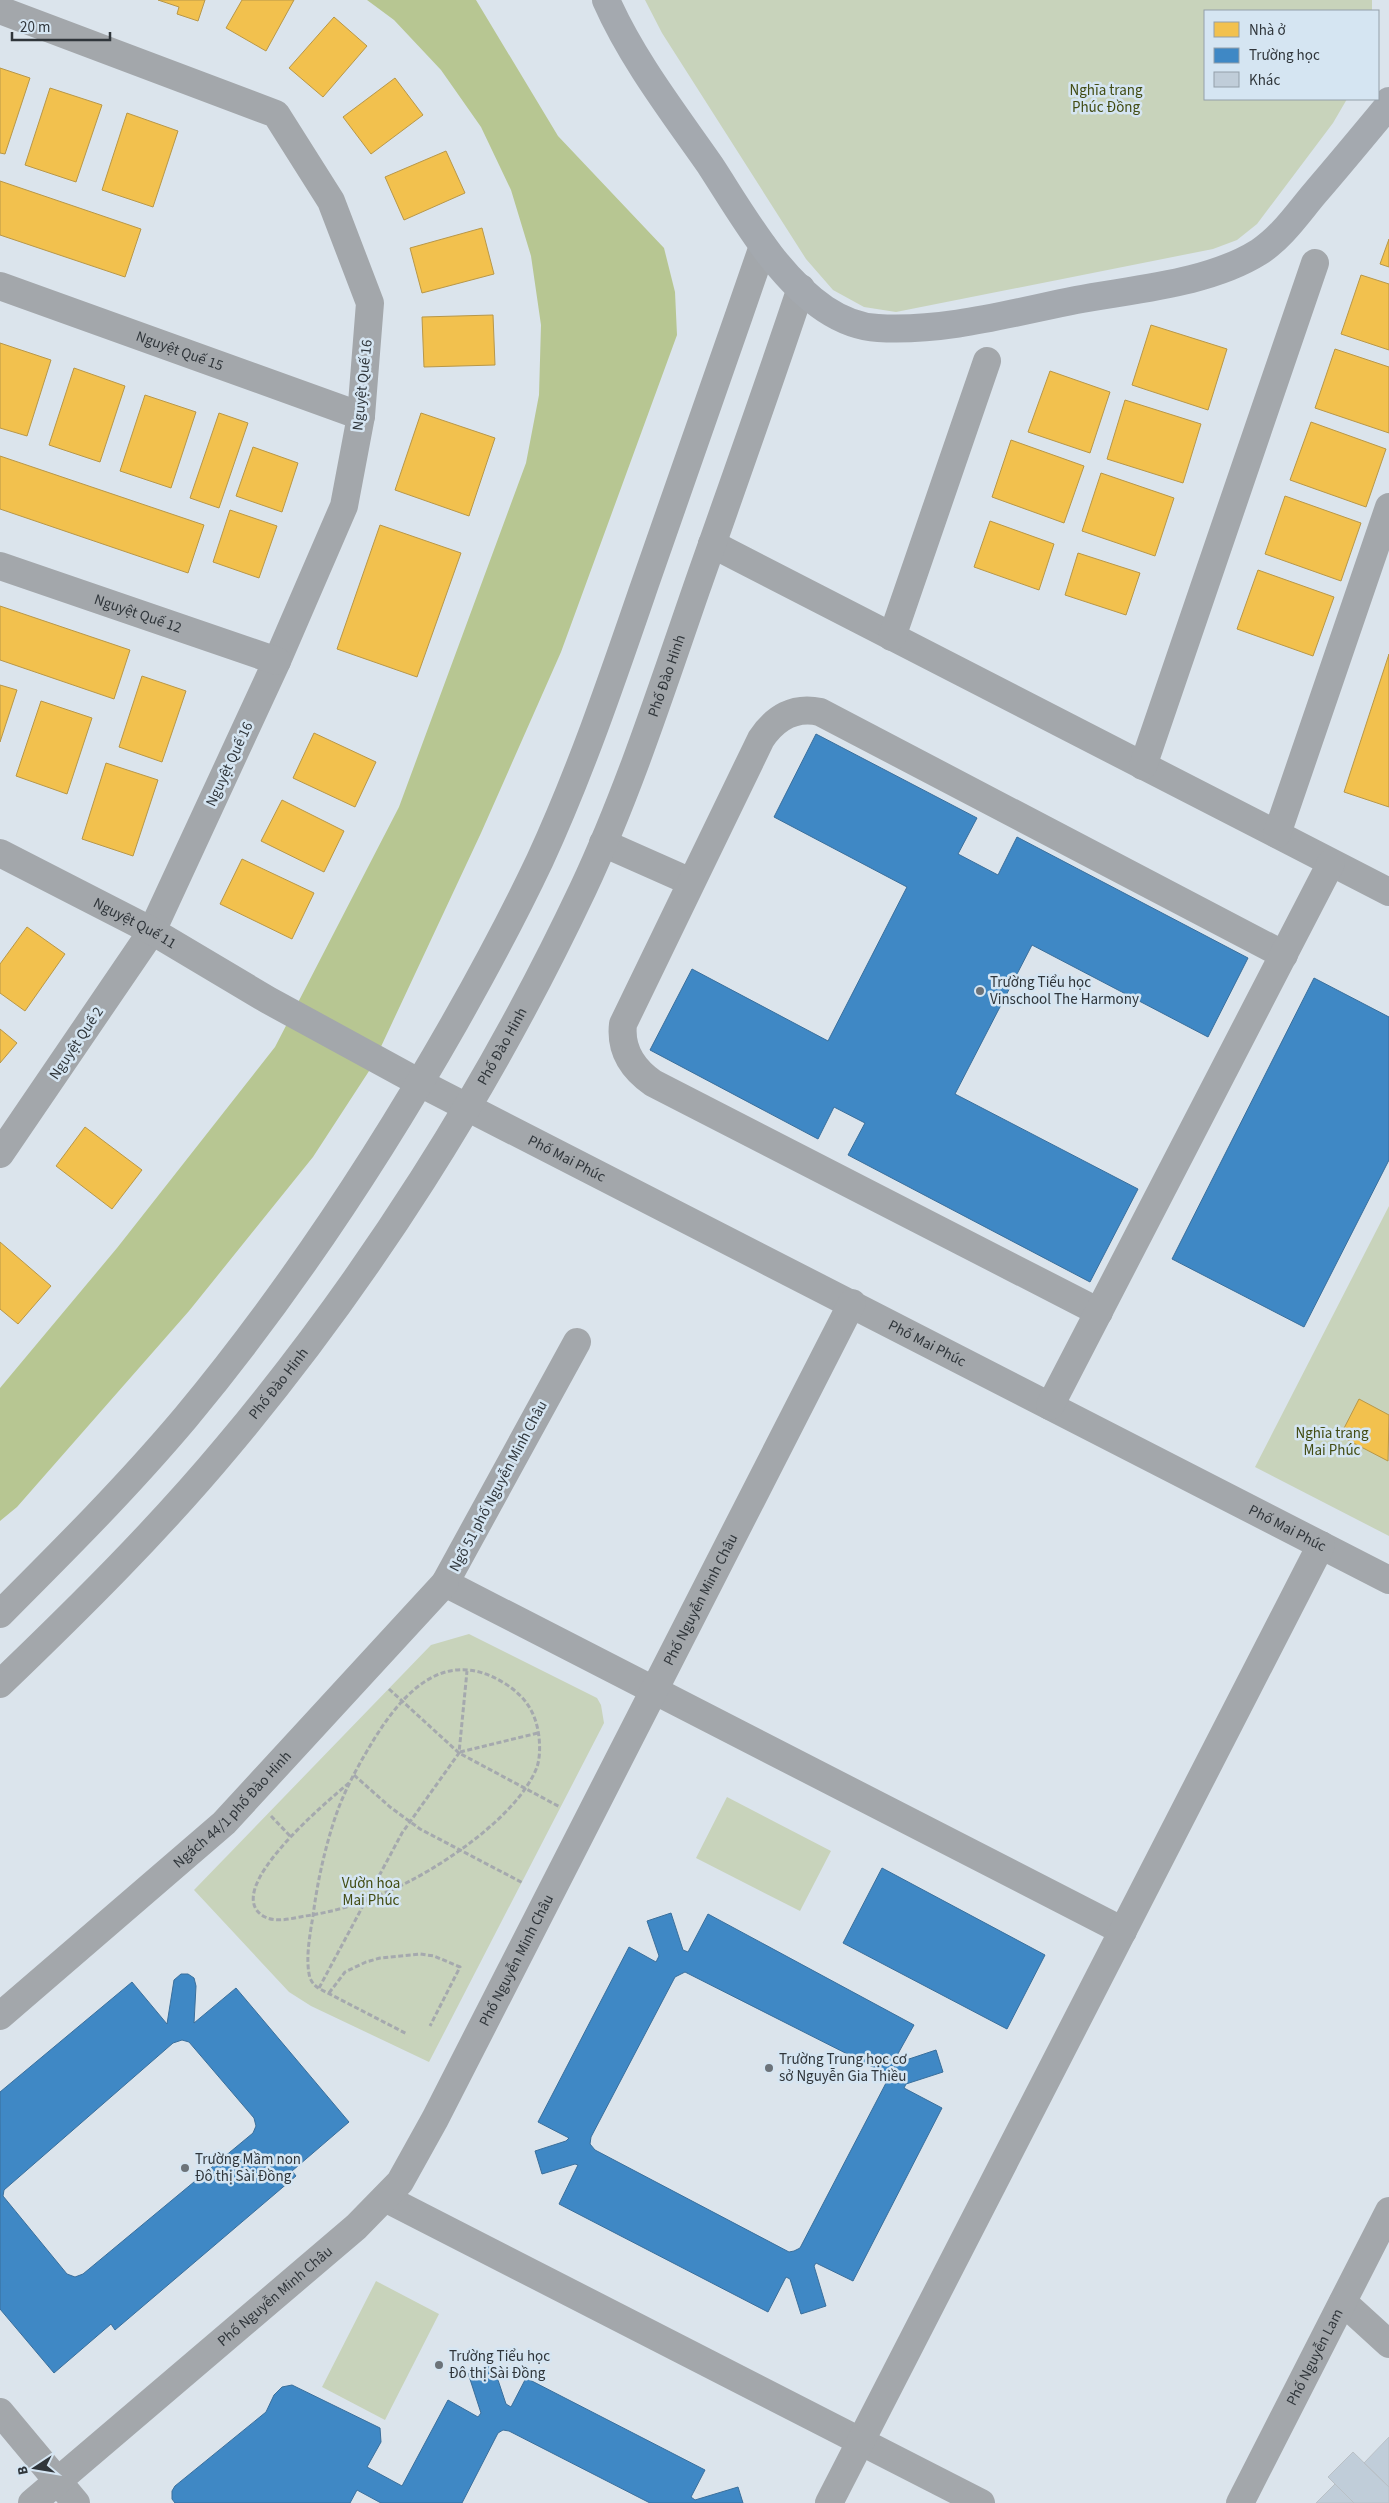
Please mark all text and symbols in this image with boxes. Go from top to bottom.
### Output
scale bar [12,10,110,42]
legend [1204,10,1379,100]
text: 20 m [20,17,50,38]
text: Nhà ở [1249,20,1286,41]
text: Trường học [1249,45,1320,66]
text: Khác [1249,70,1280,91]
park label: Nghĩa trang Phúc Đồng [1070,80,1143,118]
street label: Nguyệt Quế 15 [133,326,226,377]
street label: Nguyệt Quế 16 [347,339,378,432]
street label: Nguyệt Quế 12 [91,589,185,639]
street label: Phố Đào Hinh [643,632,691,720]
street label: Nguyệt Quế 16 [201,718,258,810]
street label: Nguyệt Quế 11 [90,893,180,954]
place label: Trường Tiểu học Vinschool The Harmony [990,972,1139,1010]
marker: Trường Tiểu học Vinschool The Harmony [974,985,986,997]
street label: Nguyệt Quế 2 [44,1003,109,1084]
street label: Phố Đào Hinh [472,1004,532,1089]
street label: Phố Mai Phúc [524,1130,609,1187]
street label: Phố Mai Phúc [884,1315,970,1372]
street label: Phố Đào Hinh [244,1344,313,1424]
street label: Ngõ 51 phố Nguyễn Minh Châu [444,1397,553,1576]
park label: Nghĩa trang Mai Phúc [1296,1423,1369,1461]
street label: Phố Mai Phúc [1245,1500,1330,1557]
street label: Phố Nguyễn Minh Châu [658,1530,743,1669]
street label: Ngách 44/1 phố Đào Hinh [169,1746,296,1873]
park label: Vườn hoa Mai Phúc [342,1873,400,1911]
street label: Phố Nguyễn Minh Châu [474,1891,559,2030]
place label: Trường Trung học cơ sở Nguyễn Gia Thiều [779,2049,907,2087]
marker: Trường Trung học cơ sở Nguyễn Gia Thiều [763,2062,775,2074]
place label: Trường Mầm non Đô thị Sài Đồng [195,2149,301,2187]
marker: Trường Mầm non Đô thị Sài Đồng [179,2162,191,2174]
street label: Phố Nguyễn Minh Châu [213,2241,337,2352]
street label: Phố Nguyễn Lam [1281,2305,1348,2409]
place label: Trường Tiểu học Đô thị Sài Đồng [449,2346,550,2384]
marker: Trường Tiểu học Đô thị Sài Đồng [433,2359,445,2371]
north arrow [10,2443,60,2493]
text: B [12,2464,34,2477]

